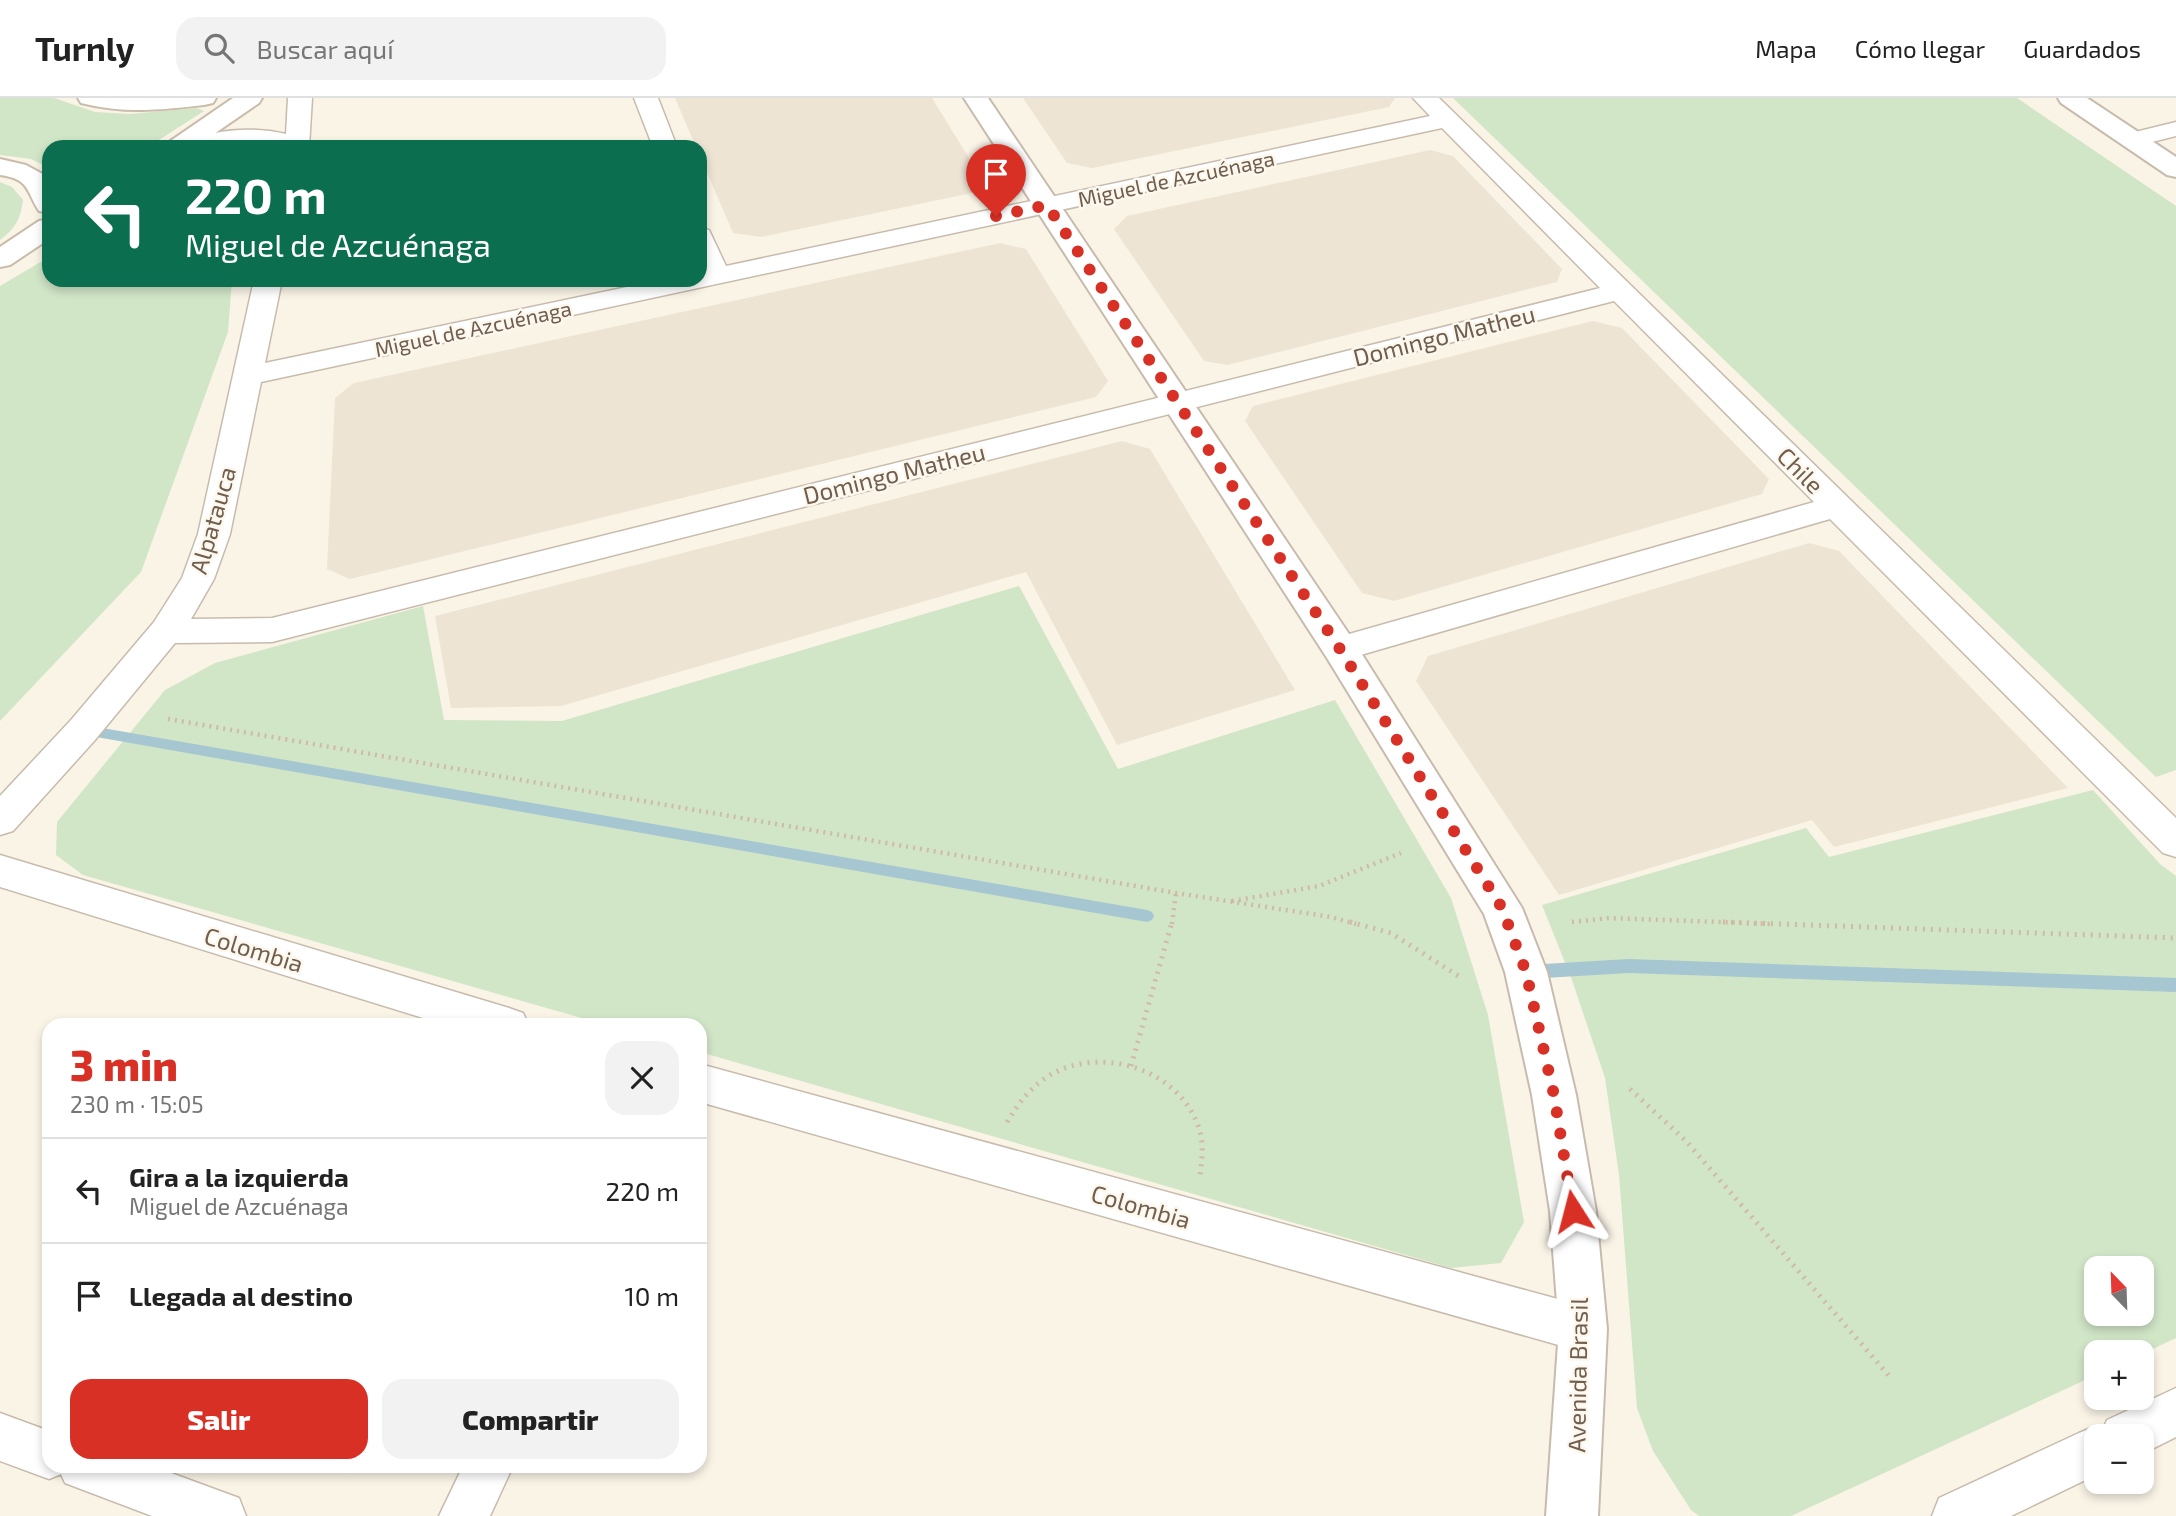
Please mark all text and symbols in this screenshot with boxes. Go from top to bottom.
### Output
search box [176,17,666,80]
text: Turnly [35,28,134,68]
icon: search [200,29,238,67]
text: Buscar aquí [256,33,394,64]
text: Mapa [1755,34,1817,63]
text: Cómo llegar [1855,34,1985,63]
text: Guardados [2023,34,2141,63]
pin [966,144,1026,216]
street label: Miguel de Azcuénaga [1075,145,1277,211]
icon: arrive [977,155,1015,193]
text: 220 m [185,165,327,224]
icon: left [70,168,161,259]
text: Miguel de Azcuénaga [185,225,491,263]
street label: Miguel de Azcuénaga [372,295,574,361]
street label: Domingo Matheu [1350,298,1538,372]
street label: Domingo Matheu [800,436,988,510]
street label: Chile [1772,441,1830,499]
street label: Alpatauca [183,463,241,577]
street label: Colombia [201,920,307,978]
text: 3 min [70,1039,178,1089]
button: close [605,1041,679,1115]
text: 230 m · 15:05 [70,1090,204,1118]
text: Gira a la izquierda [129,1161,349,1192]
icon: left [70,1172,108,1210]
position arrow [1536,1174,1610,1248]
text: 220 m [606,1175,679,1206]
street label: Colombia [1088,1178,1194,1234]
text: Miguel de Azcuénaga [129,1192,349,1220]
north arrow [2084,1256,2154,1326]
map controls [2084,1256,2154,1494]
icon: arrive [70,1277,108,1315]
text: Llegada al destino [129,1280,353,1311]
text: 10 m [624,1280,679,1311]
street label: Avenida Brasil [1561,1297,1593,1453]
button: + [2084,1340,2154,1410]
button: Salir [70,1379,368,1459]
button: Compartir [382,1379,679,1459]
button: − [2084,1424,2154,1494]

